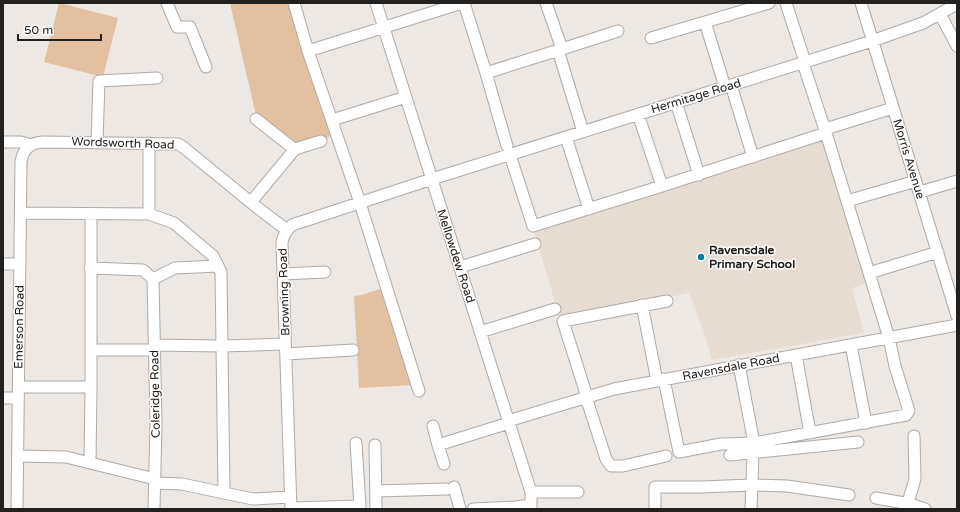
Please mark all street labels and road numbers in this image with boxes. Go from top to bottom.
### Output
street label: Hermitage Road [649,76,743,116]
street label: Morris Avenue [890,117,928,201]
street label: Wordsworth Road [71,134,175,152]
street label: Mellowdew Road [434,207,478,305]
street label: Browning Road [275,248,293,336]
street label: Emerson Road [11,285,27,369]
street label: Coleridge Road [147,350,163,438]
street label: Ravensdale Road [681,351,781,383]

